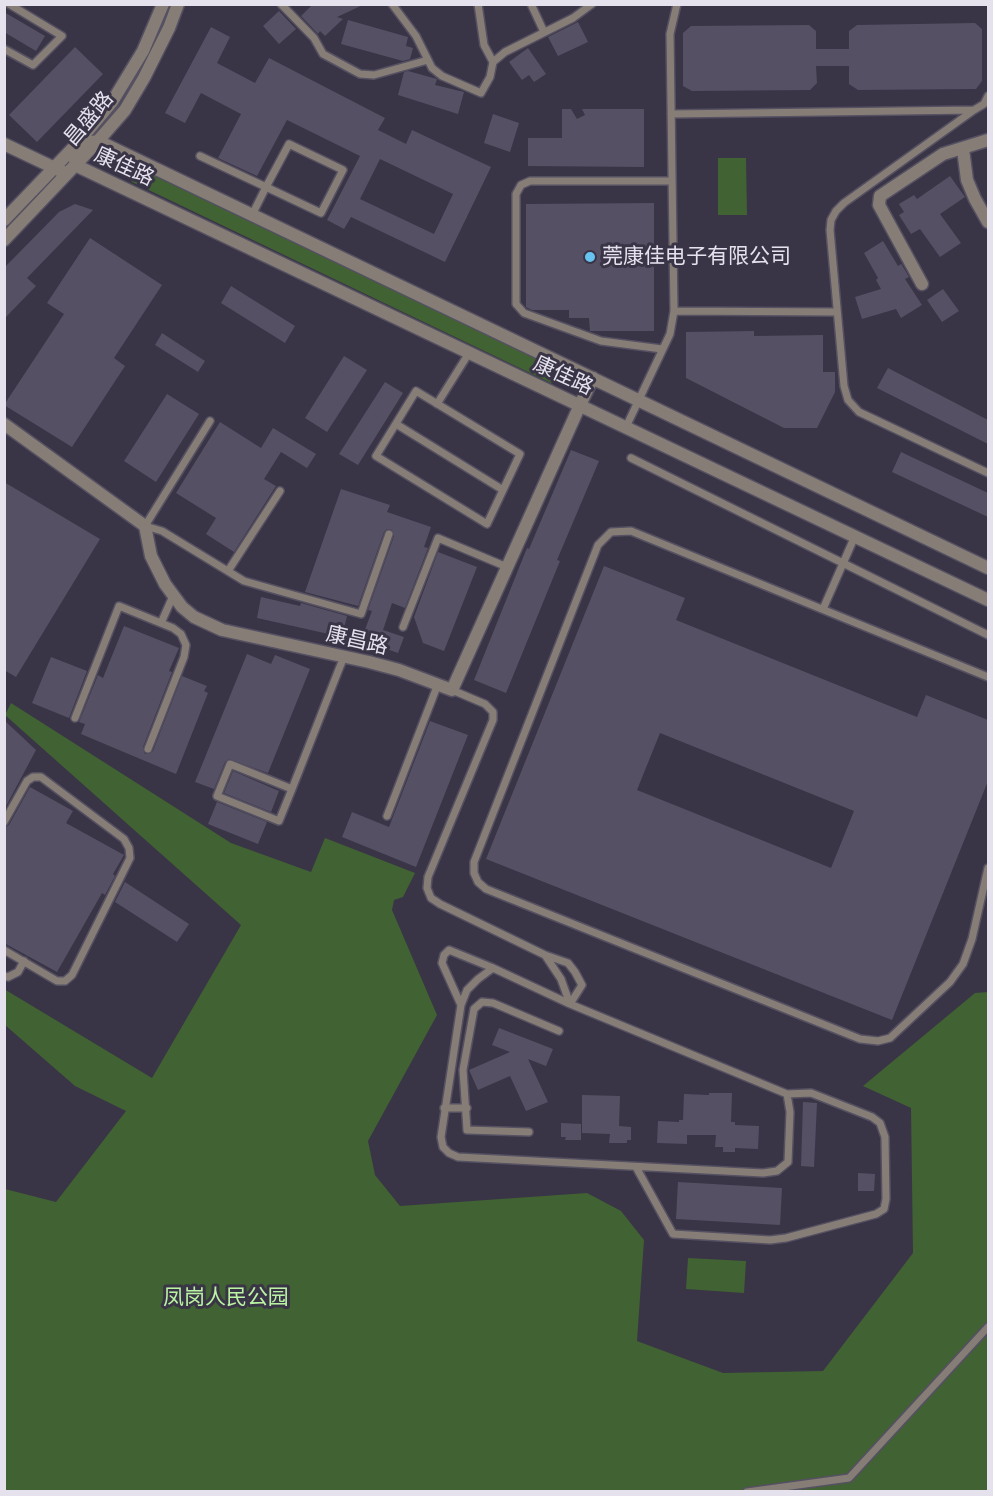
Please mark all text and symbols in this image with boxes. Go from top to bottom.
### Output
street label: 昌盛路 [59,87,119,151]
street label: 康佳路 [90,142,158,192]
place label: 莞康佳电子有限公司 [602,244,791,270]
marker: 莞康佳电子有限公司 [583,250,597,264]
street label: 康佳路 [529,351,597,401]
street label: 康昌路 [323,622,391,660]
park label: 凤岗人民公园 [163,1285,289,1311]

